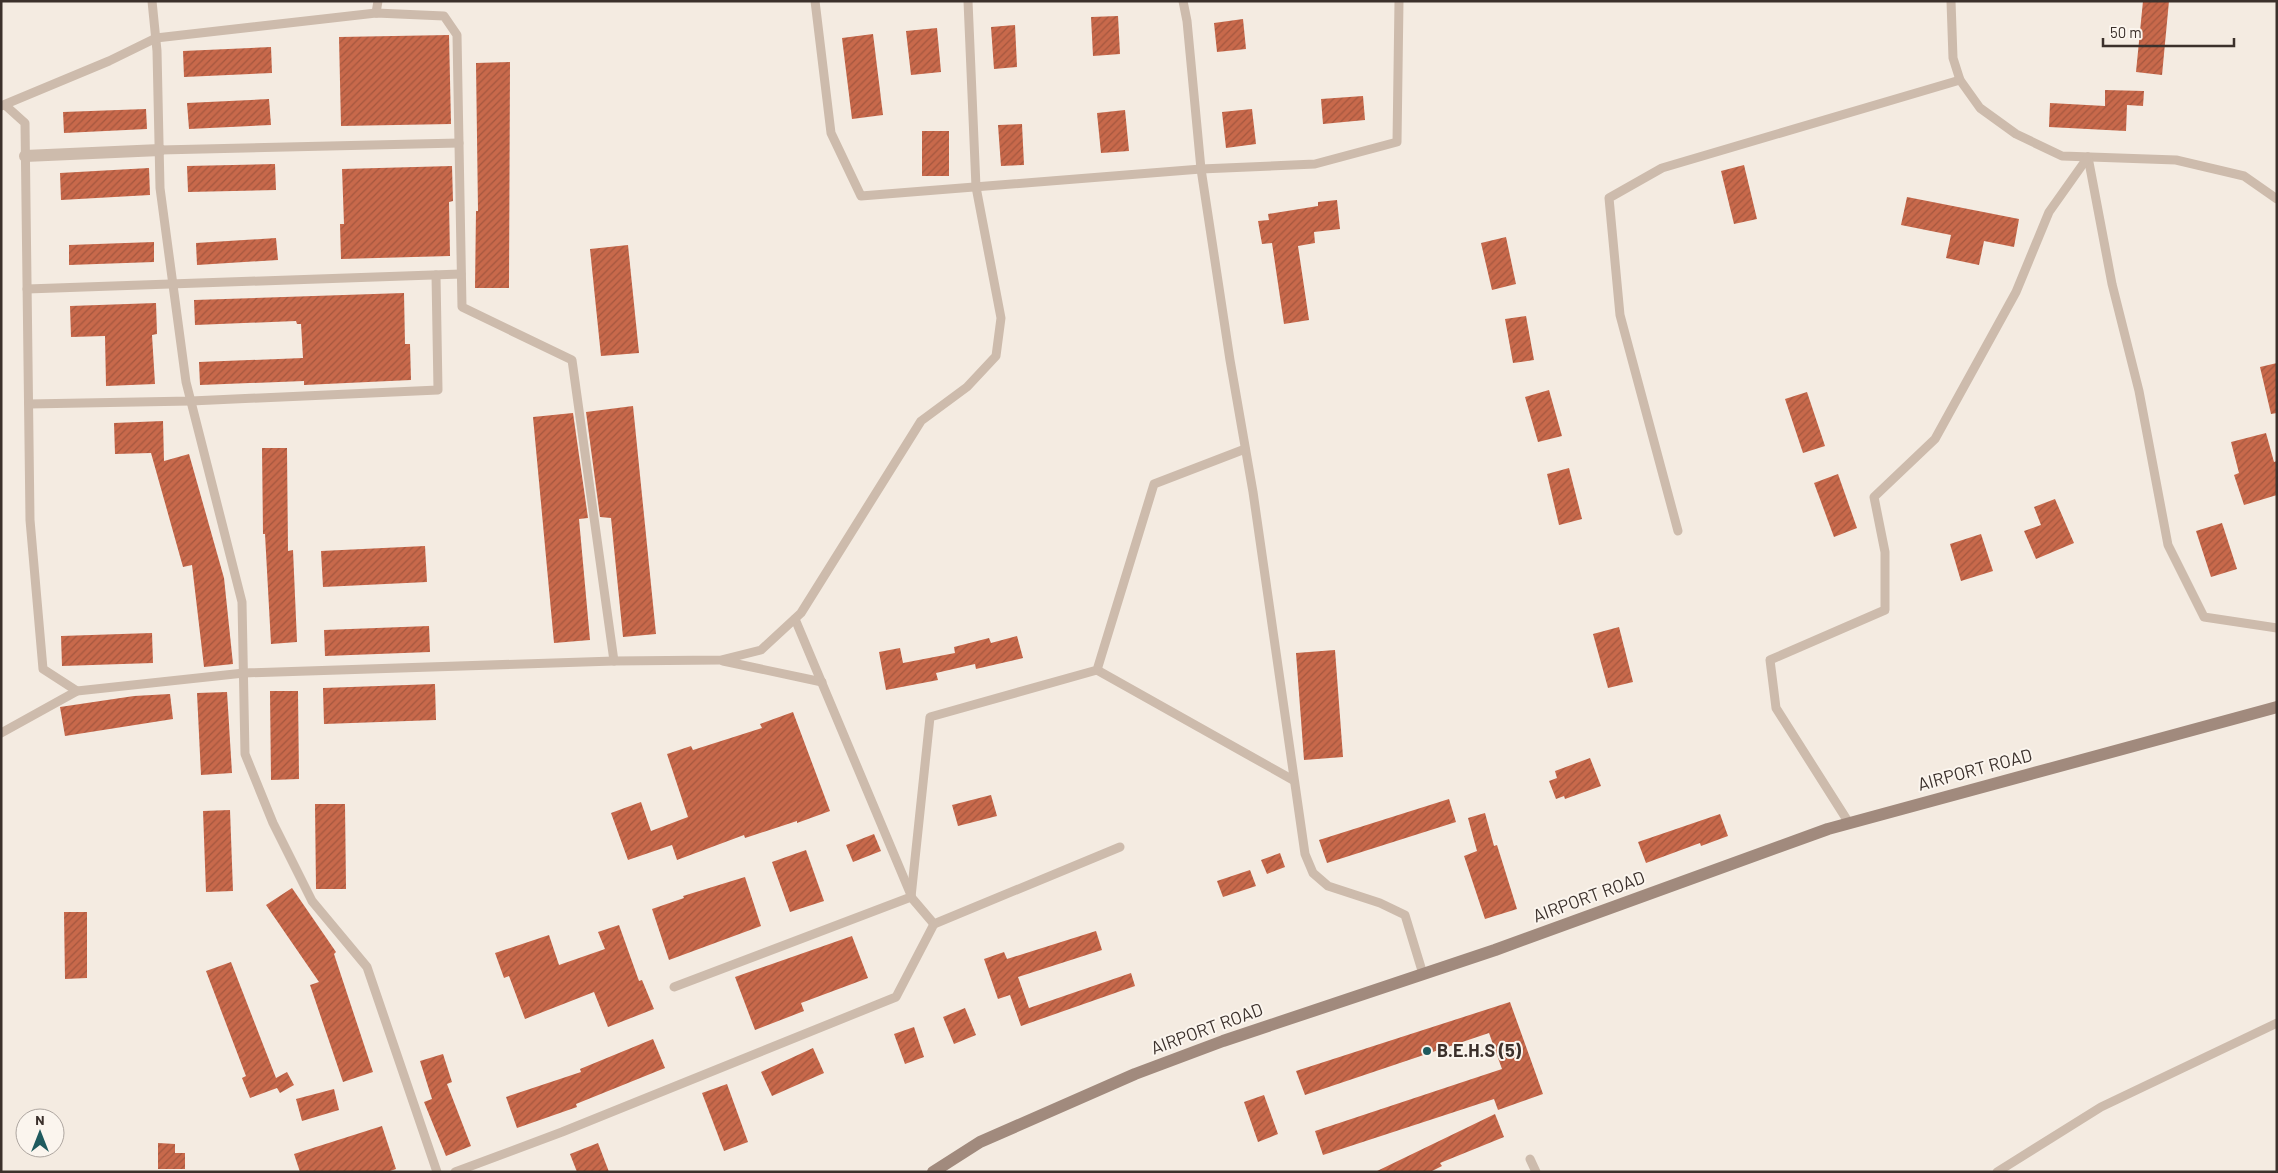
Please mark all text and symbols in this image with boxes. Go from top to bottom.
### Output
scale bar [2103,15,2234,47]
text: 50 m [2110,23,2142,41]
street label: AIRPORT ROAD [1915,743,2034,795]
street label: AIRPORT ROAD [1530,866,1648,926]
street label: AIRPORT ROAD [1148,998,1266,1058]
place label: B.E.H.S (5) [1437,1039,1522,1061]
marker: B.E.H.S (5) [1421,1045,1433,1057]
north arrow [15,1108,65,1158]
text: N [35,1111,45,1128]

